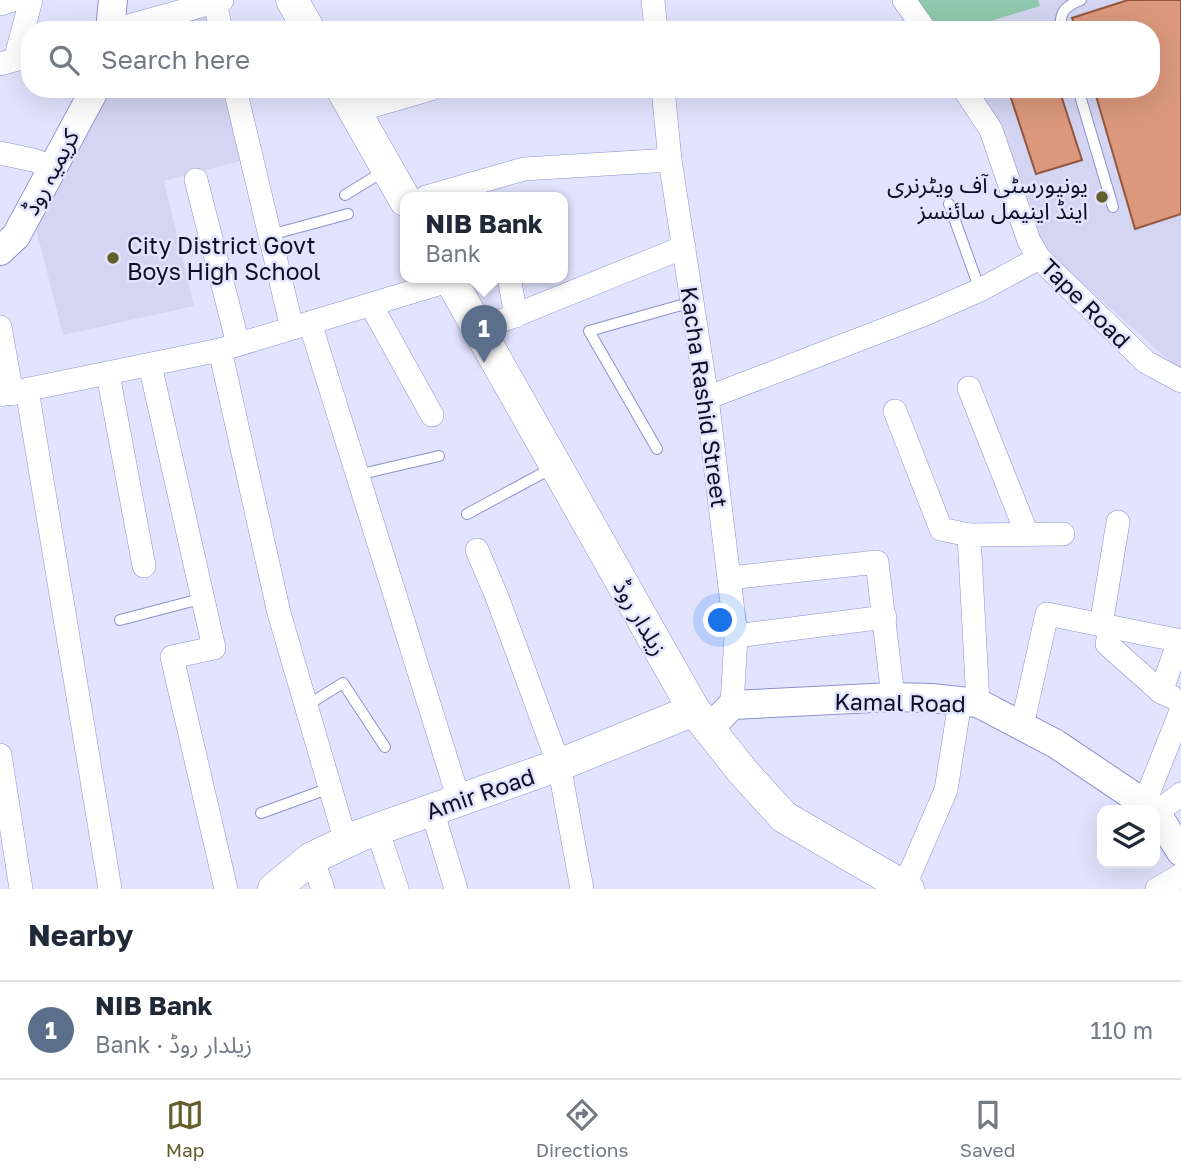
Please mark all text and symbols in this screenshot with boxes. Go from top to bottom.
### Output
search box [21,21,1160,98]
icon: search [45,41,83,79]
text: Search here [101,44,250,75]
street label: کریمیہ روڈ [16,124,85,220]
place label: یونیورسٹی آف ویٹرنری اینڈ اینیمل سائنسز [887,170,1088,225]
marker: یونیورسٹی آف ویٹرنری اینڈ اینیمل سائنسز [1094,189,1110,205]
popup [400,192,568,283]
text: NIB Bank [425,208,543,239]
place label: City District Govt Boys High School [127,231,321,285]
text: Bank [425,239,481,267]
marker: City District Govt Boys High School [105,250,121,266]
street label: Tape Road [1036,253,1136,353]
street label: Kacha Rashid Street [676,285,734,509]
pin: 1 [461,305,507,363]
street label: زیلدار روڈ [607,574,674,660]
your location [703,603,737,637]
street label: Kamal Road [834,687,966,717]
street label: Amir Road [422,761,538,825]
map controls [1097,805,1160,868]
button: layers [1097,805,1160,868]
text: Nearby [28,917,133,953]
text: NIB Bank [95,990,213,1021]
text: 1 [45,1016,57,1044]
text: 110 m [1090,1016,1153,1044]
text: Bank · زیلدار روڈ [95,1030,252,1058]
tab: Map [166,1096,204,1161]
tab: Directions [536,1096,629,1161]
tab: Saved [960,1096,1015,1161]

